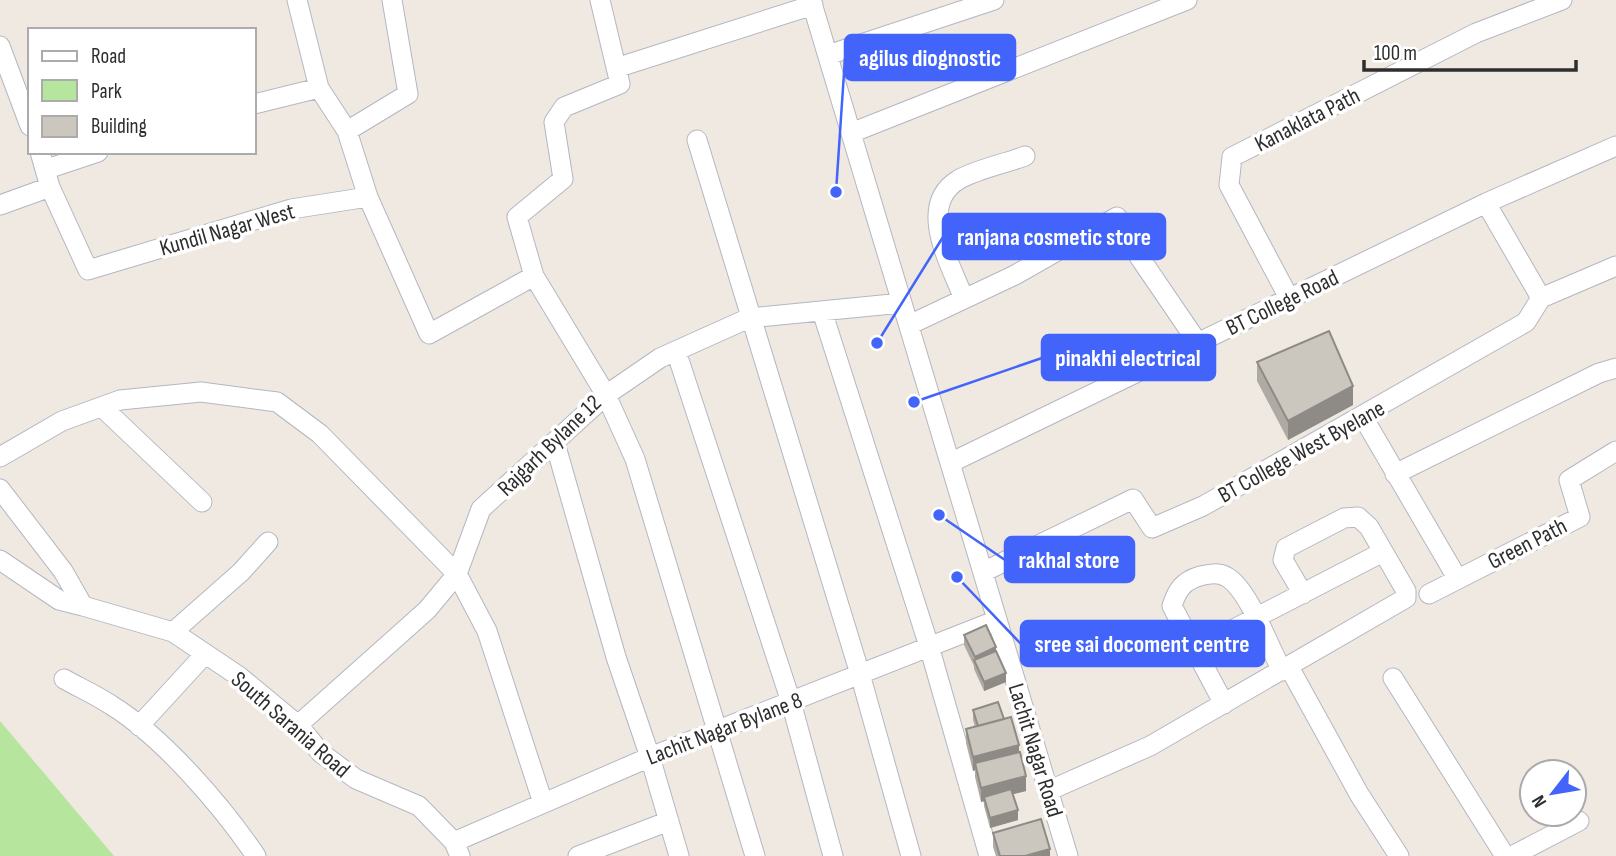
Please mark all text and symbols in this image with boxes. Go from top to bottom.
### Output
legend [28,28,256,154]
scale bar [1364,28,1576,72]
callout: agilus diognostic [845,35,1015,80]
text: 100 m [1374,41,1417,66]
text: Road [91,44,126,69]
text: agilus diognostic [859,44,1001,73]
text: Park [91,79,122,104]
street label: Kanaklata Path [1250,81,1365,158]
text: Building [91,114,147,139]
street label: Kundil Nagar West [157,197,298,263]
callout: ranjana cosmetic store [943,214,1165,259]
text: ranjana cosmetic store [957,223,1151,252]
street label: BT College Road [1222,264,1343,342]
callout: pinakhi electrical [1042,335,1215,380]
text: pinakhi electrical [1055,344,1201,373]
street label: Rajgarh Bylane 12 [492,389,608,502]
street label: BT College West Byelane [1213,394,1390,509]
street label: Green Path [1483,512,1572,576]
callout: rakhal store [1005,537,1134,582]
text: rakhal store [1018,546,1120,575]
callout: sree sai docoment centre [1021,621,1264,666]
text: sree sai docoment centre [1035,630,1249,659]
street label: South Sarania Road [225,666,355,784]
street label: Lachit Nagar Road [1001,680,1069,820]
street label: Lachit Nagar Bylane 8 [642,686,806,772]
north arrow [1518,758,1588,828]
text: N [1527,791,1552,811]

